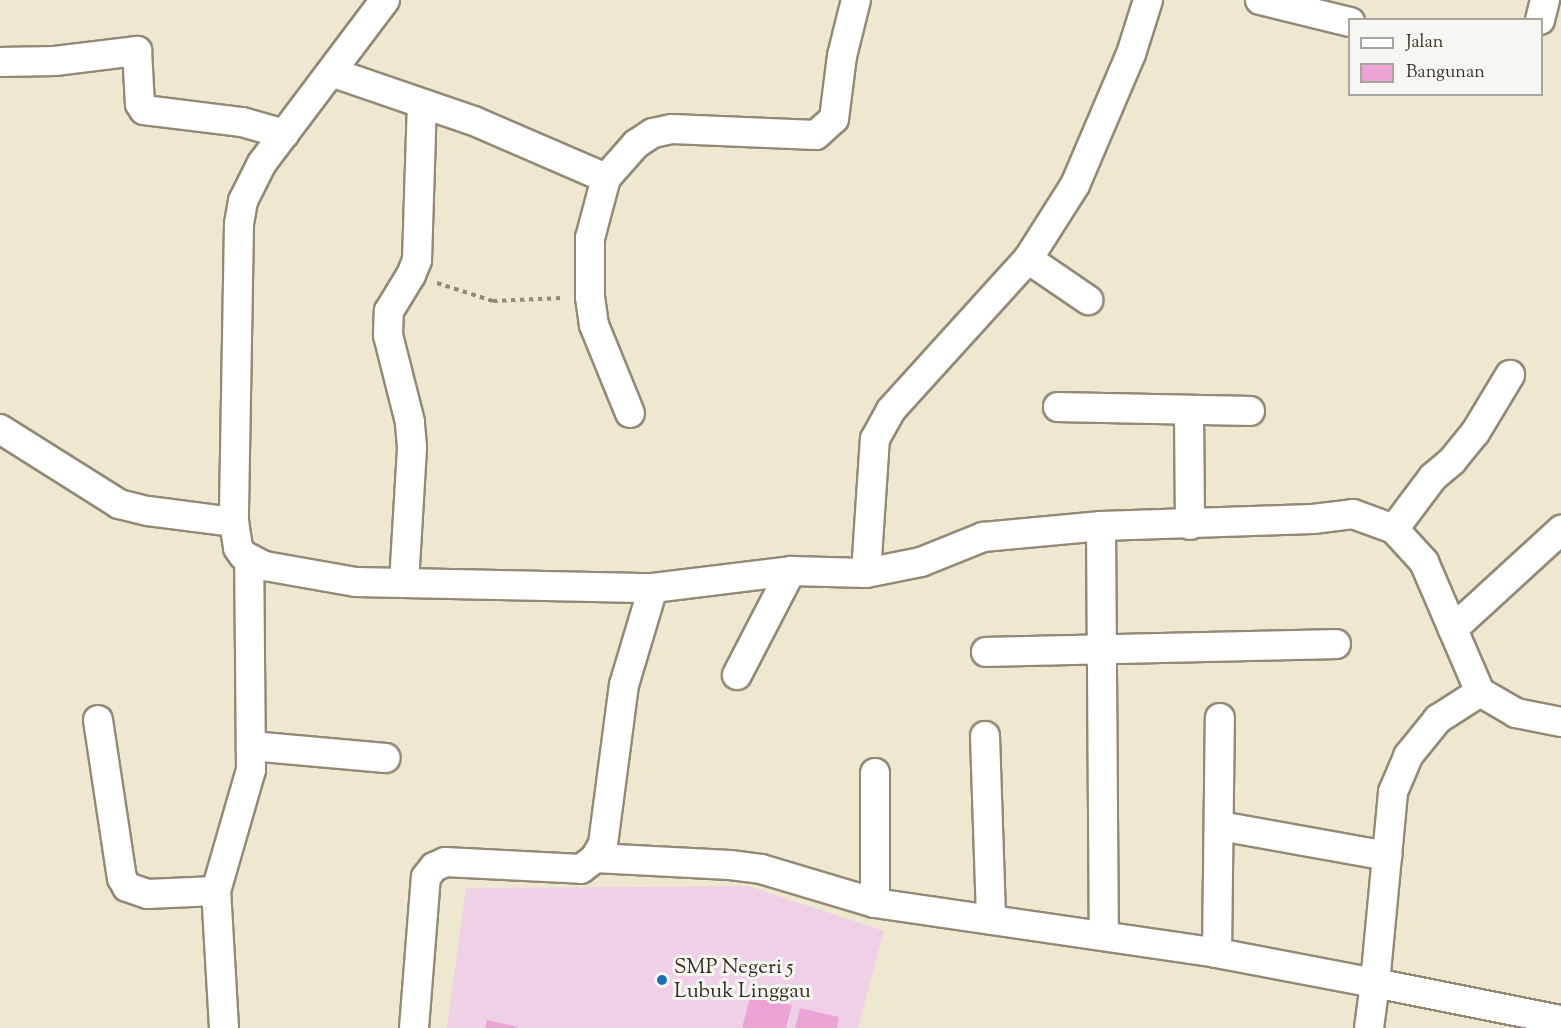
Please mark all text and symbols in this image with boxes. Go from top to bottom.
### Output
legend [1348,18,1543,96]
text: Jalan [1406,30,1443,56]
text: Bangunan [1406,60,1485,86]
place label: SMP Negeri 5 Lubuk Linggau [674,955,811,1005]
marker: SMP Negeri 5 Lubuk Linggau [655,973,669,987]

